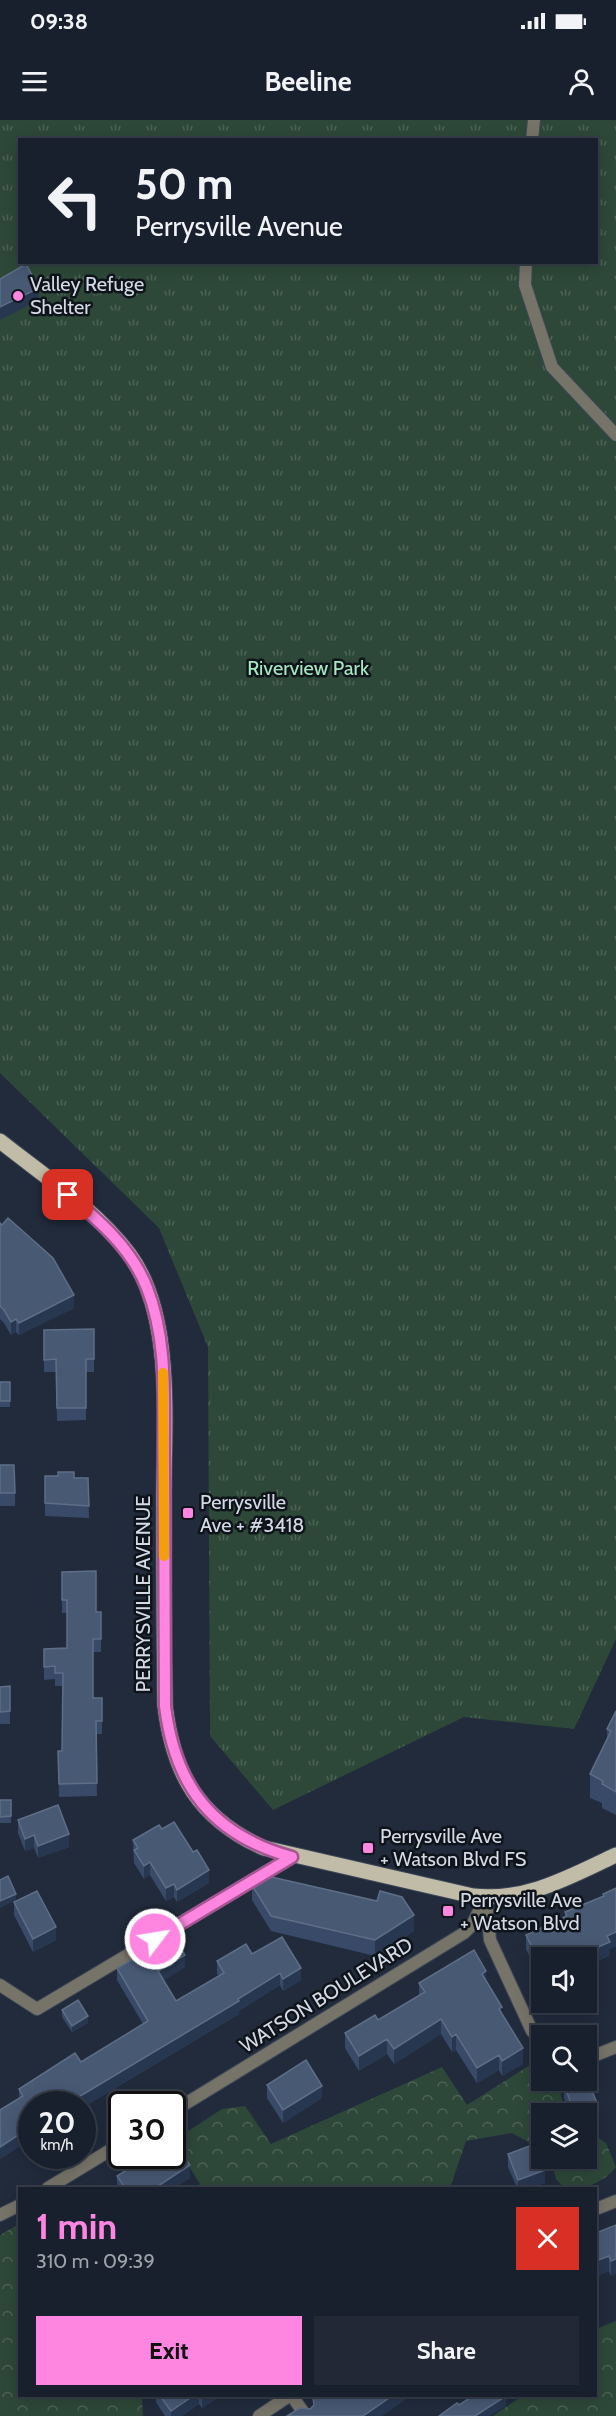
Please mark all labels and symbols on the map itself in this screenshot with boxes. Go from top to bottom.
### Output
place label: Valley Refuge Shelter [30,272,144,319]
marker: Valley Refuge Shelter [11,289,25,303]
park label: Riverview Park [247,656,369,680]
pin [42,1169,93,1220]
place label: Perrysville Ave + #3418 [200,1490,304,1537]
street label: PERRYSVILLE AVENUE [131,1496,155,1692]
marker: Perrysville Ave + #3418 [181,1506,195,1520]
place label: Perrysville Ave + Watson Blvd FS [380,1824,527,1871]
marker: Perrysville Ave + Watson Blvd FS [361,1841,375,1855]
place label: Perrysville Ave + Watson Blvd [460,1888,582,1935]
marker: Perrysville Ave + Watson Blvd [441,1904,455,1918]
position arrow [123,1907,187,1971]
street label: WATSON BOULEVARD [235,1932,417,2058]
speed limit sign: 30 [108,2091,186,2169]

